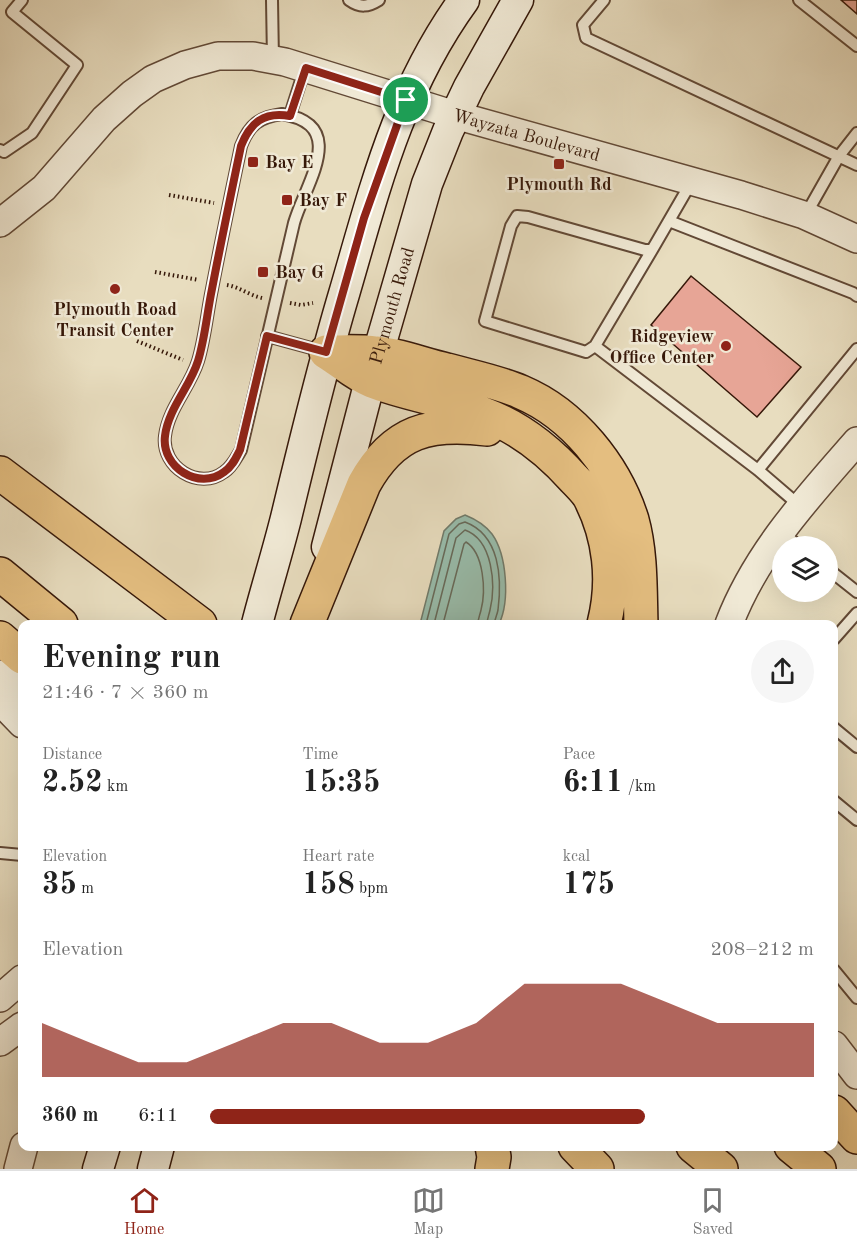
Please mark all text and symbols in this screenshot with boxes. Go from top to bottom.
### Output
pin [380,74,431,125]
icon: arrive [389,83,422,116]
street label: Wayzata Boulevard [451,107,602,165]
place label: Bay E [265,154,313,172]
marker: Bay E [246,155,260,169]
marker: Plymouth Rd [552,157,566,171]
place label: Plymouth Rd [506,176,612,194]
place label: Bay F [299,192,347,210]
marker: Bay F [280,193,294,207]
street label: Plymouth Road [367,245,418,366]
place label: Bay G [275,264,324,282]
marker: Bay G [256,265,270,279]
marker: Plymouth Road Transit Center [108,282,122,296]
place label: Plymouth Road Transit Center [53,301,177,340]
place label: Ridgeview Office Center [610,328,714,367]
marker: Ridgeview Office Center [719,339,733,353]
map controls [772,536,838,602]
button: layers [772,536,838,602]
button: share [751,640,814,703]
text: Evening run [42,642,221,675]
text: 21:46 · 7 × 360 m [42,683,209,703]
text: Distance [42,747,102,763]
text: Time [302,747,338,763]
text: Pace [563,747,595,763]
text: 2.52 [42,768,103,798]
text: 15:35 [302,768,380,798]
text: 6:11 [563,768,623,798]
text: km [103,779,128,795]
text: /km [623,779,656,795]
text: Elevation [42,849,107,865]
text: Heart rate [302,849,374,865]
text: kcal [563,849,590,865]
text: 35 [42,870,77,900]
text: 158 [302,870,355,900]
text: 175 [563,870,615,900]
text: m [77,881,94,897]
text: bpm [355,881,388,897]
text: Elevation [42,940,123,960]
text: 208–212 m [711,940,814,960]
text: 360 m [42,1106,98,1126]
text: 6:11 [138,1106,178,1126]
tab: Home [124,1184,164,1240]
tab: Map [412,1184,445,1240]
tab: Saved [692,1184,733,1240]

